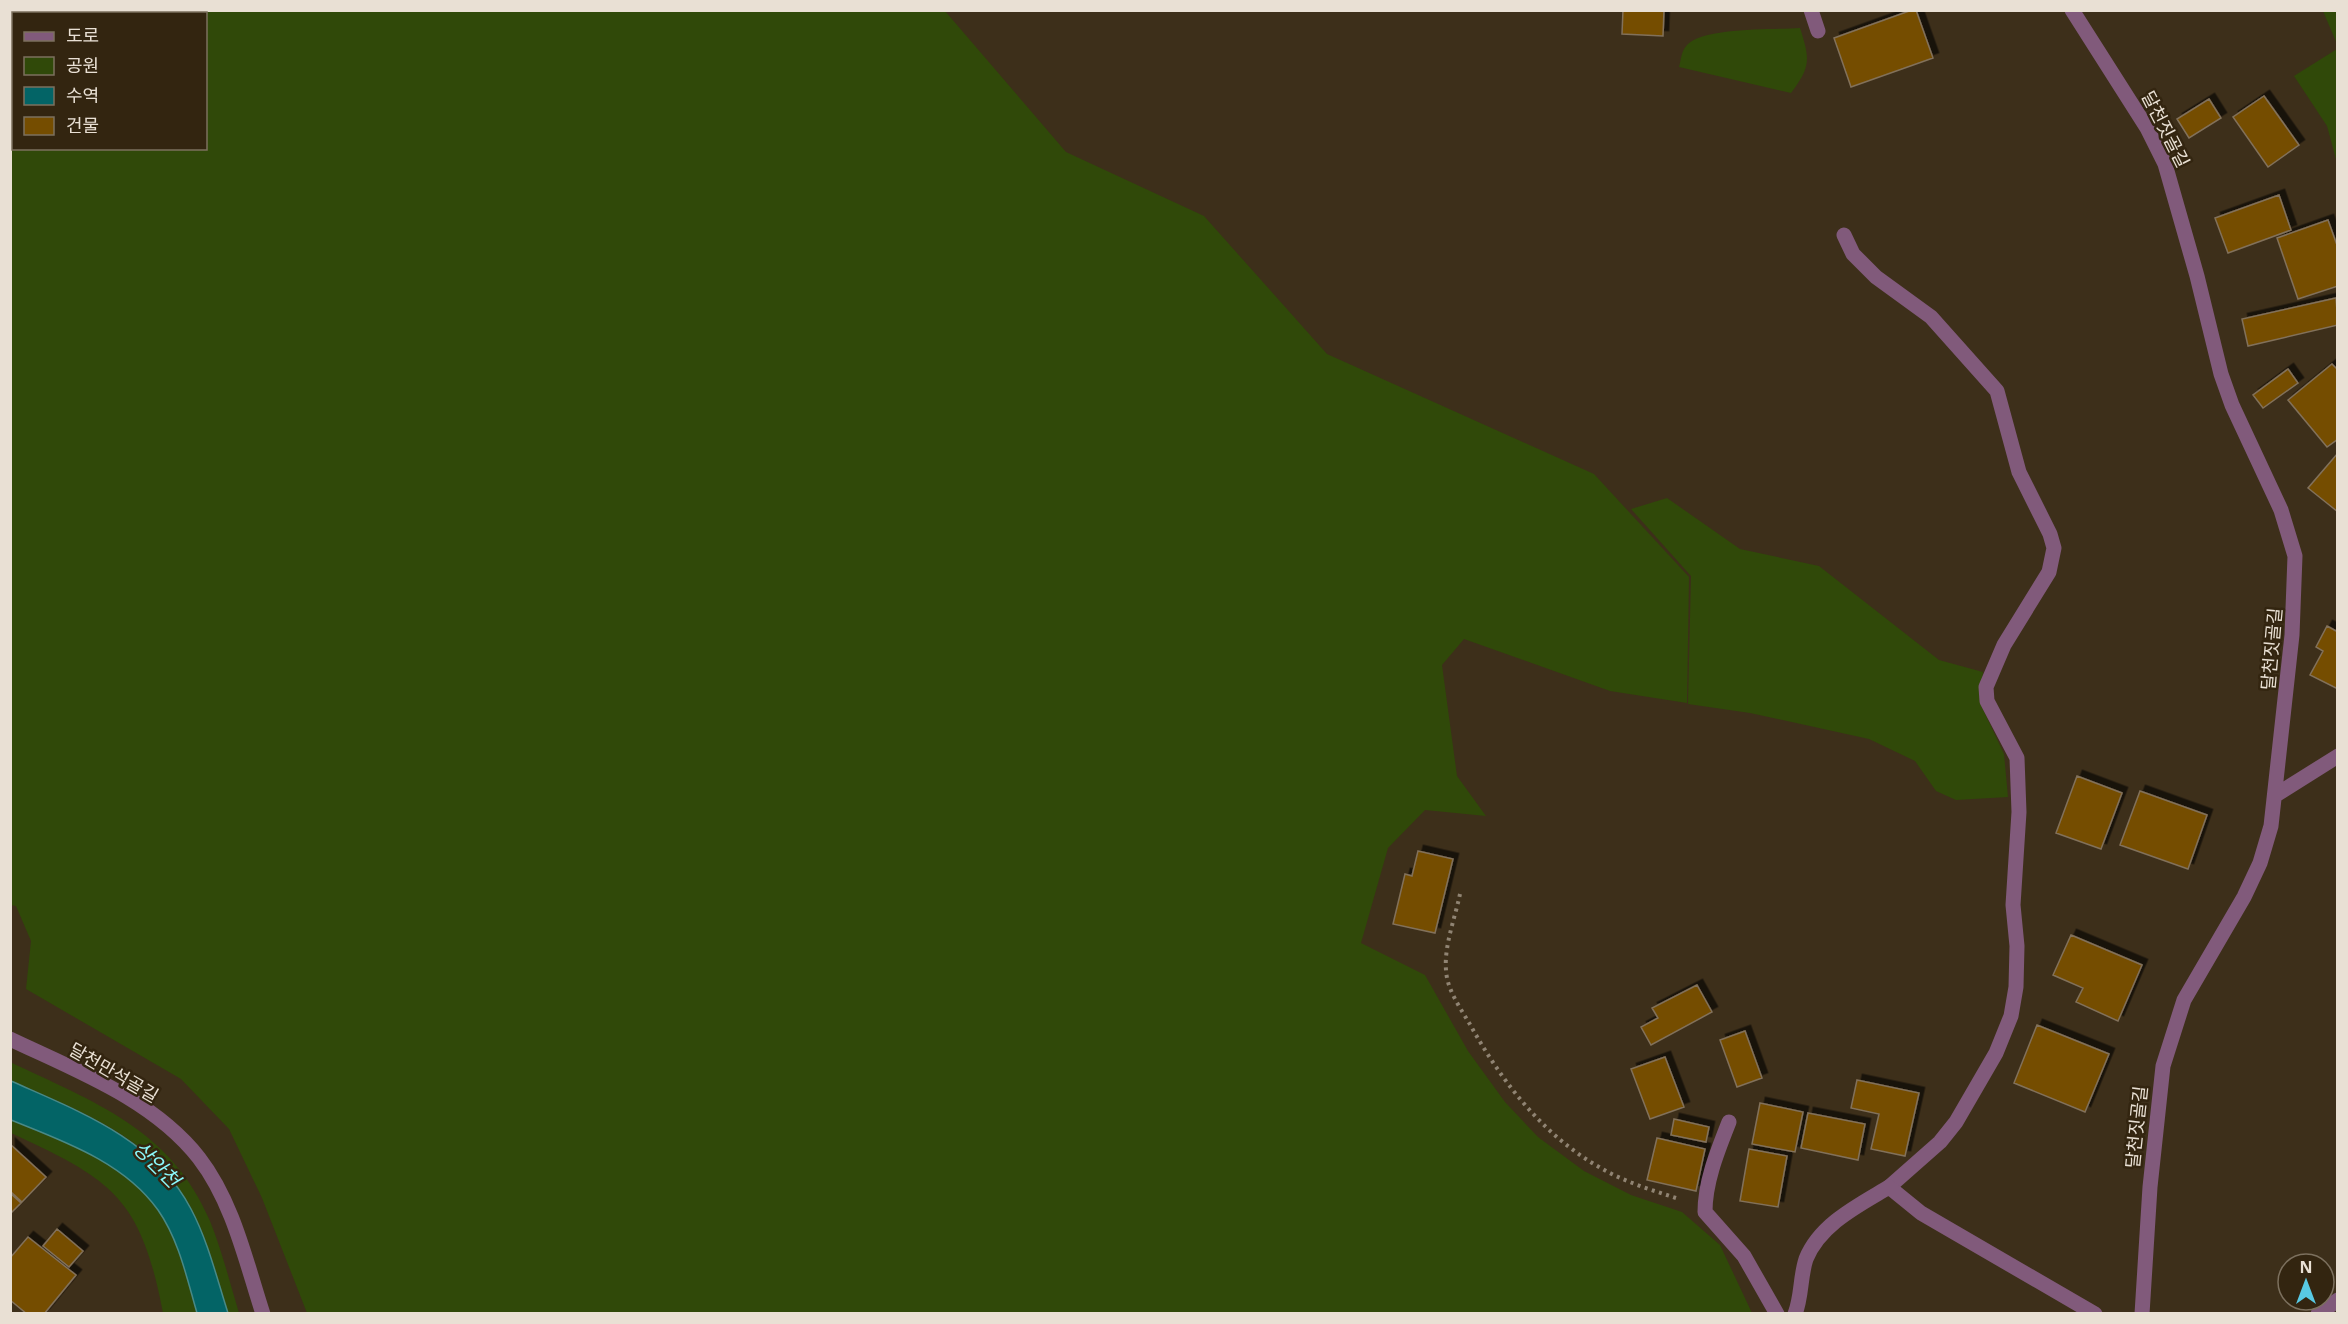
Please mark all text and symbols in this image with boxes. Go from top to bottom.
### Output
legend [12,12,207,150]
text: 도로 [66,23,99,47]
text: 공원 [66,53,99,77]
text: 수역 [66,83,99,107]
street label: 달천짓골길 [2137,87,2195,171]
text: 건물 [66,113,99,137]
street label: 달천짓골길 [2255,607,2287,691]
street label: 달천만석골길 [65,1037,163,1107]
street label: 달천짓골길 [2120,1085,2152,1169]
water label: 상안천 [128,1135,188,1195]
north arrow [2276,1252,2336,1312]
text: N [2299,1256,2313,1278]

